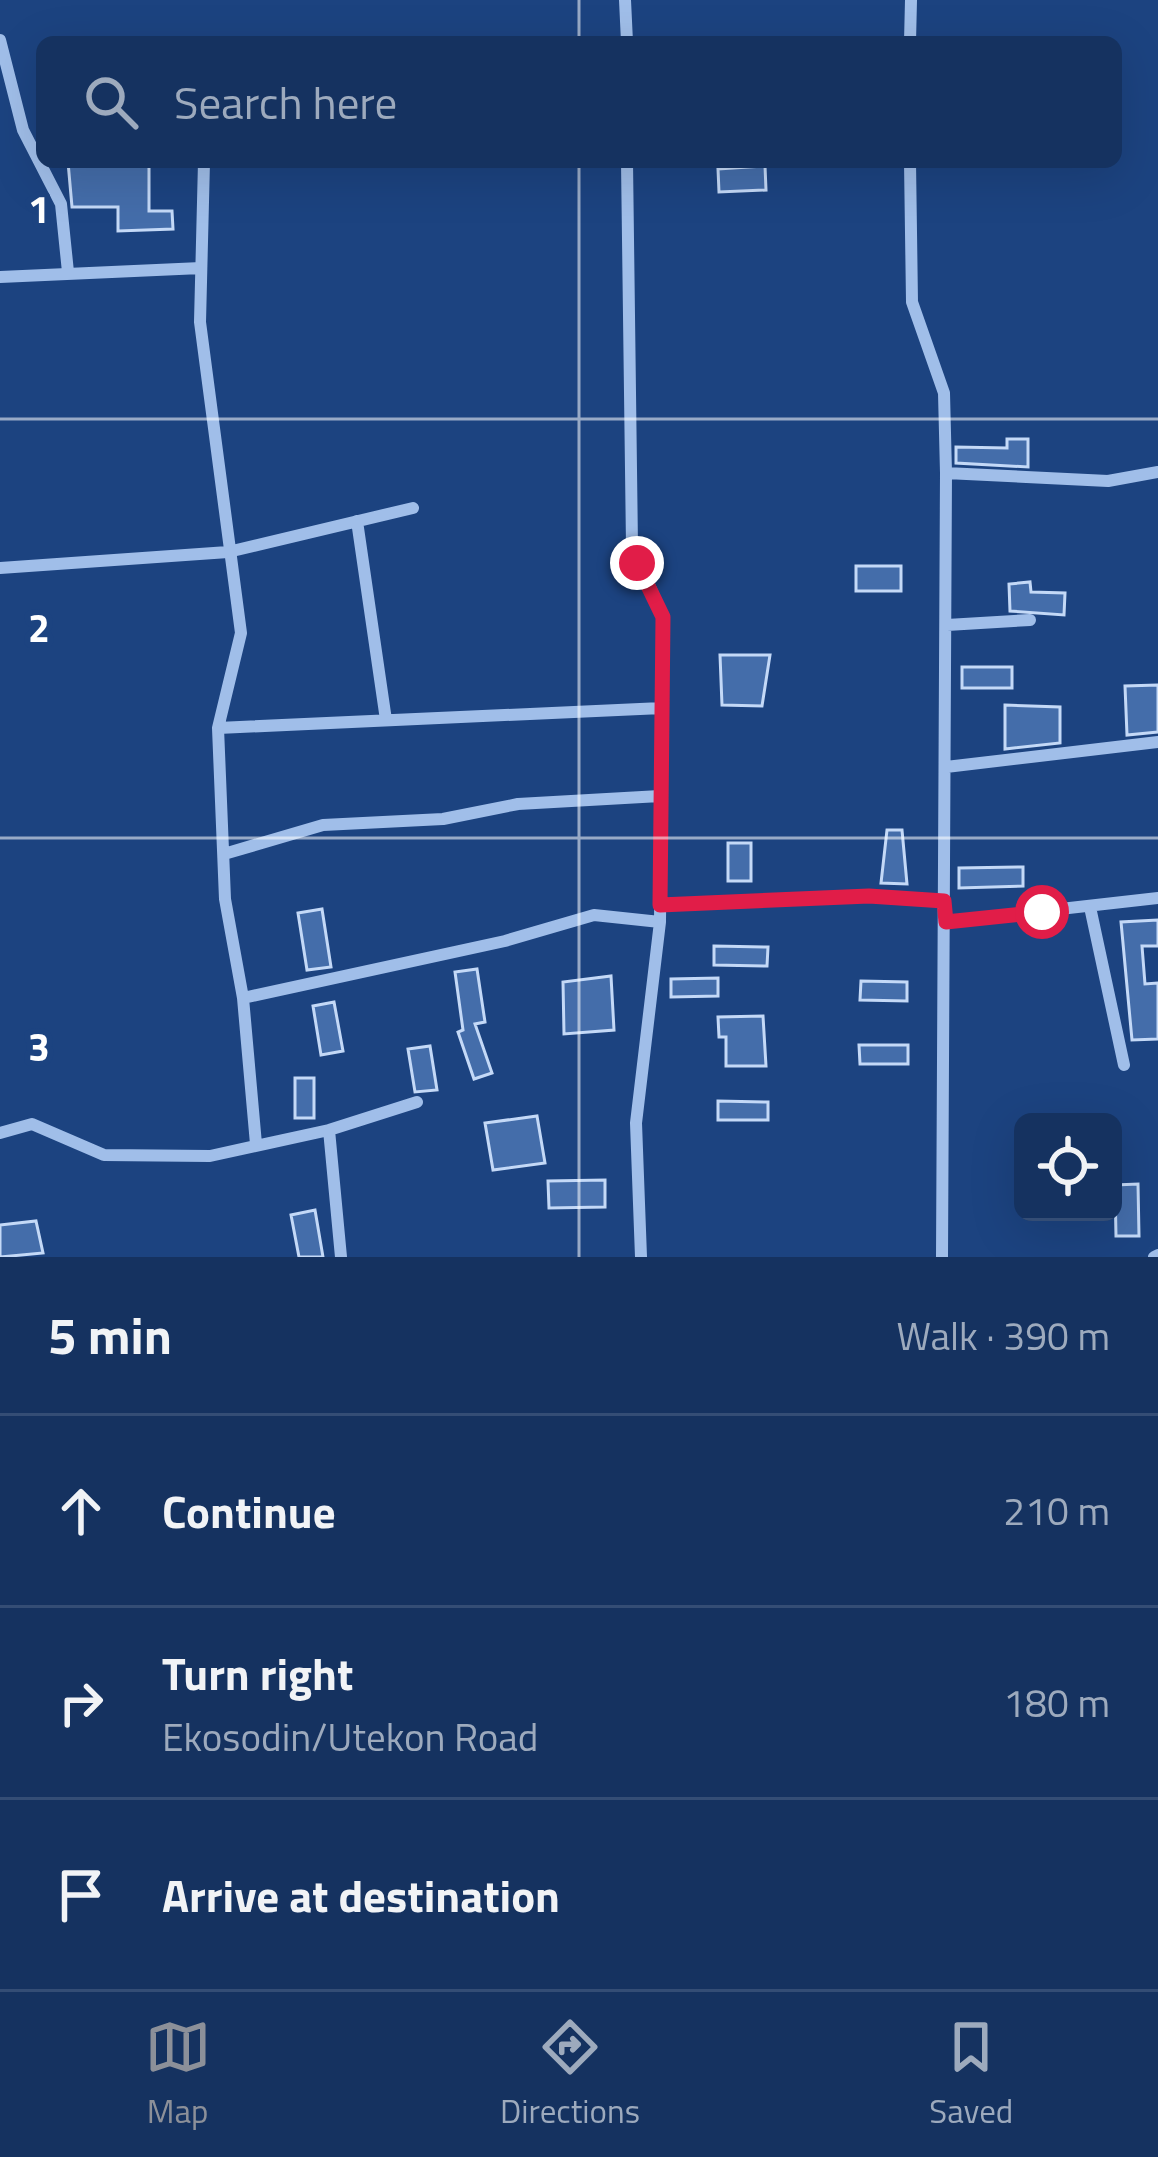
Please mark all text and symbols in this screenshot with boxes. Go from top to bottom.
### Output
search box [36,36,1122,168]
text: Search here [174,68,397,136]
icon: search [78,69,144,135]
text: 1 [28,179,50,238]
route end [610,536,664,590]
text: 2 [28,598,50,657]
route start [1015,885,1069,939]
text: 3 [28,1017,50,1076]
map controls [1014,1113,1122,1221]
button: locate [1014,1113,1122,1221]
text: 5 min [48,1296,172,1374]
text: Walk · 390 m [896,1306,1110,1365]
text: Continue [162,1477,336,1545]
icon: ahead [48,1478,114,1544]
text: 210 m [1003,1481,1110,1540]
text: Turn right [162,1639,353,1707]
icon: right [48,1670,114,1736]
text: 180 m [1003,1673,1110,1732]
text: Ekosodin/Utekon Road [162,1707,538,1766]
text: Arrive at destination [162,1861,560,1929]
icon: arrive [48,1862,114,1928]
tab: Map [145,2014,211,2136]
tab: Directions [500,2014,640,2136]
tab: Saved [929,2014,1013,2136]

